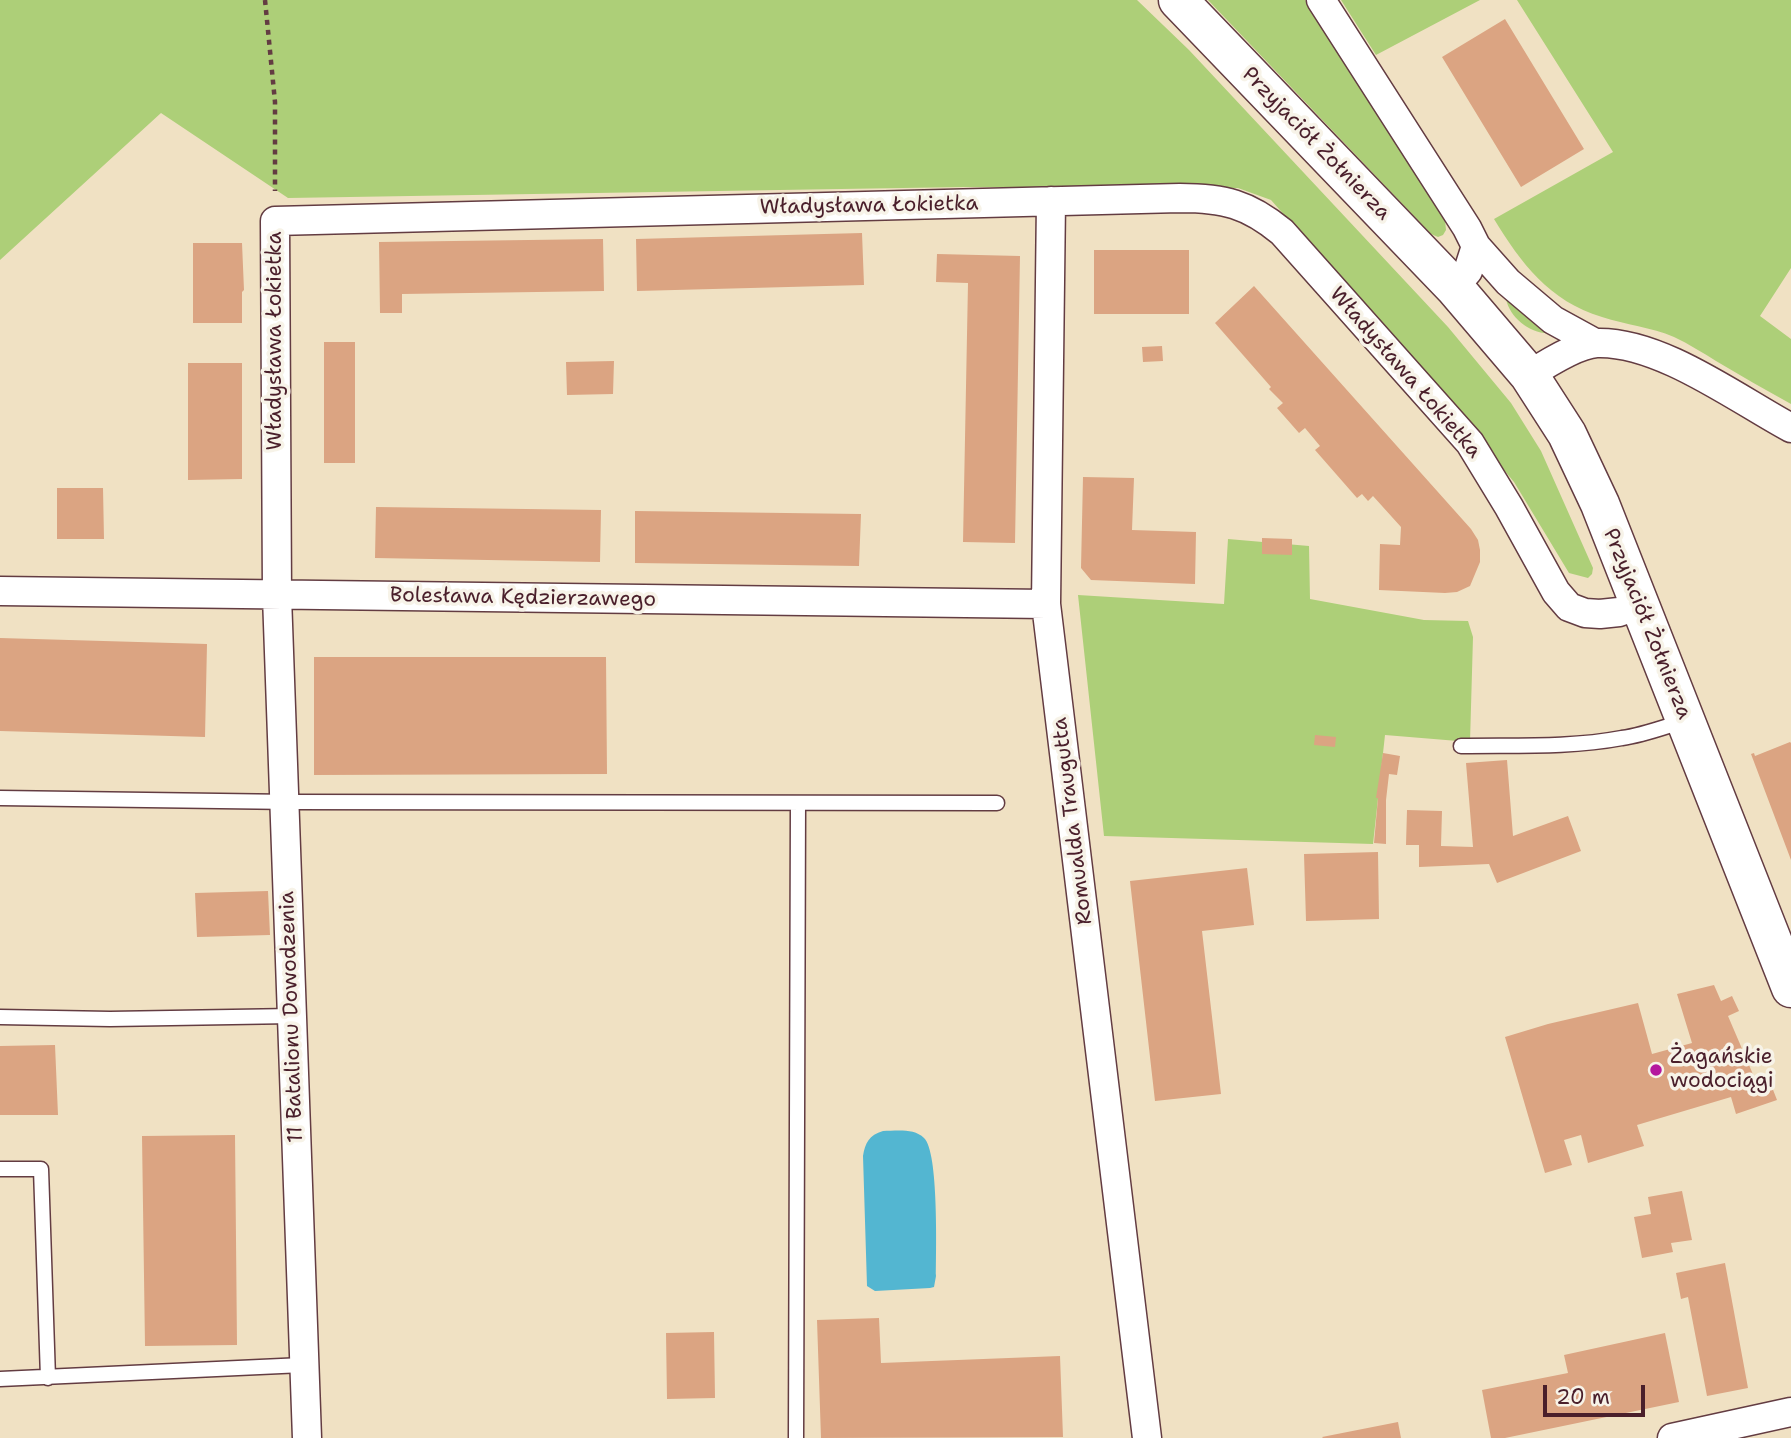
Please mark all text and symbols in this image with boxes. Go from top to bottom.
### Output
street label: Przyjaciół Żołnierza [1236,62,1396,226]
street label: Władysława Łokietka [759,191,979,221]
street label: Władysława Łokietka [263,232,289,450]
street label: Władysława Łokietka [1324,282,1486,464]
street label: Przyjaciół Żołnierza [1597,525,1697,723]
street label: Bolesława Kędzierzawego [390,583,656,613]
street label: Romualda Traugutta [1048,716,1098,926]
street label: 11 Batalionu Dowodzenia [275,891,309,1143]
place label: Żagańskie wodociągi [1670,1045,1774,1095]
marker: Żagańskie wodociągi [1648,1062,1664,1078]
scale bar [1546,1372,1648,1416]
text: 20 m [1556,1383,1610,1411]

